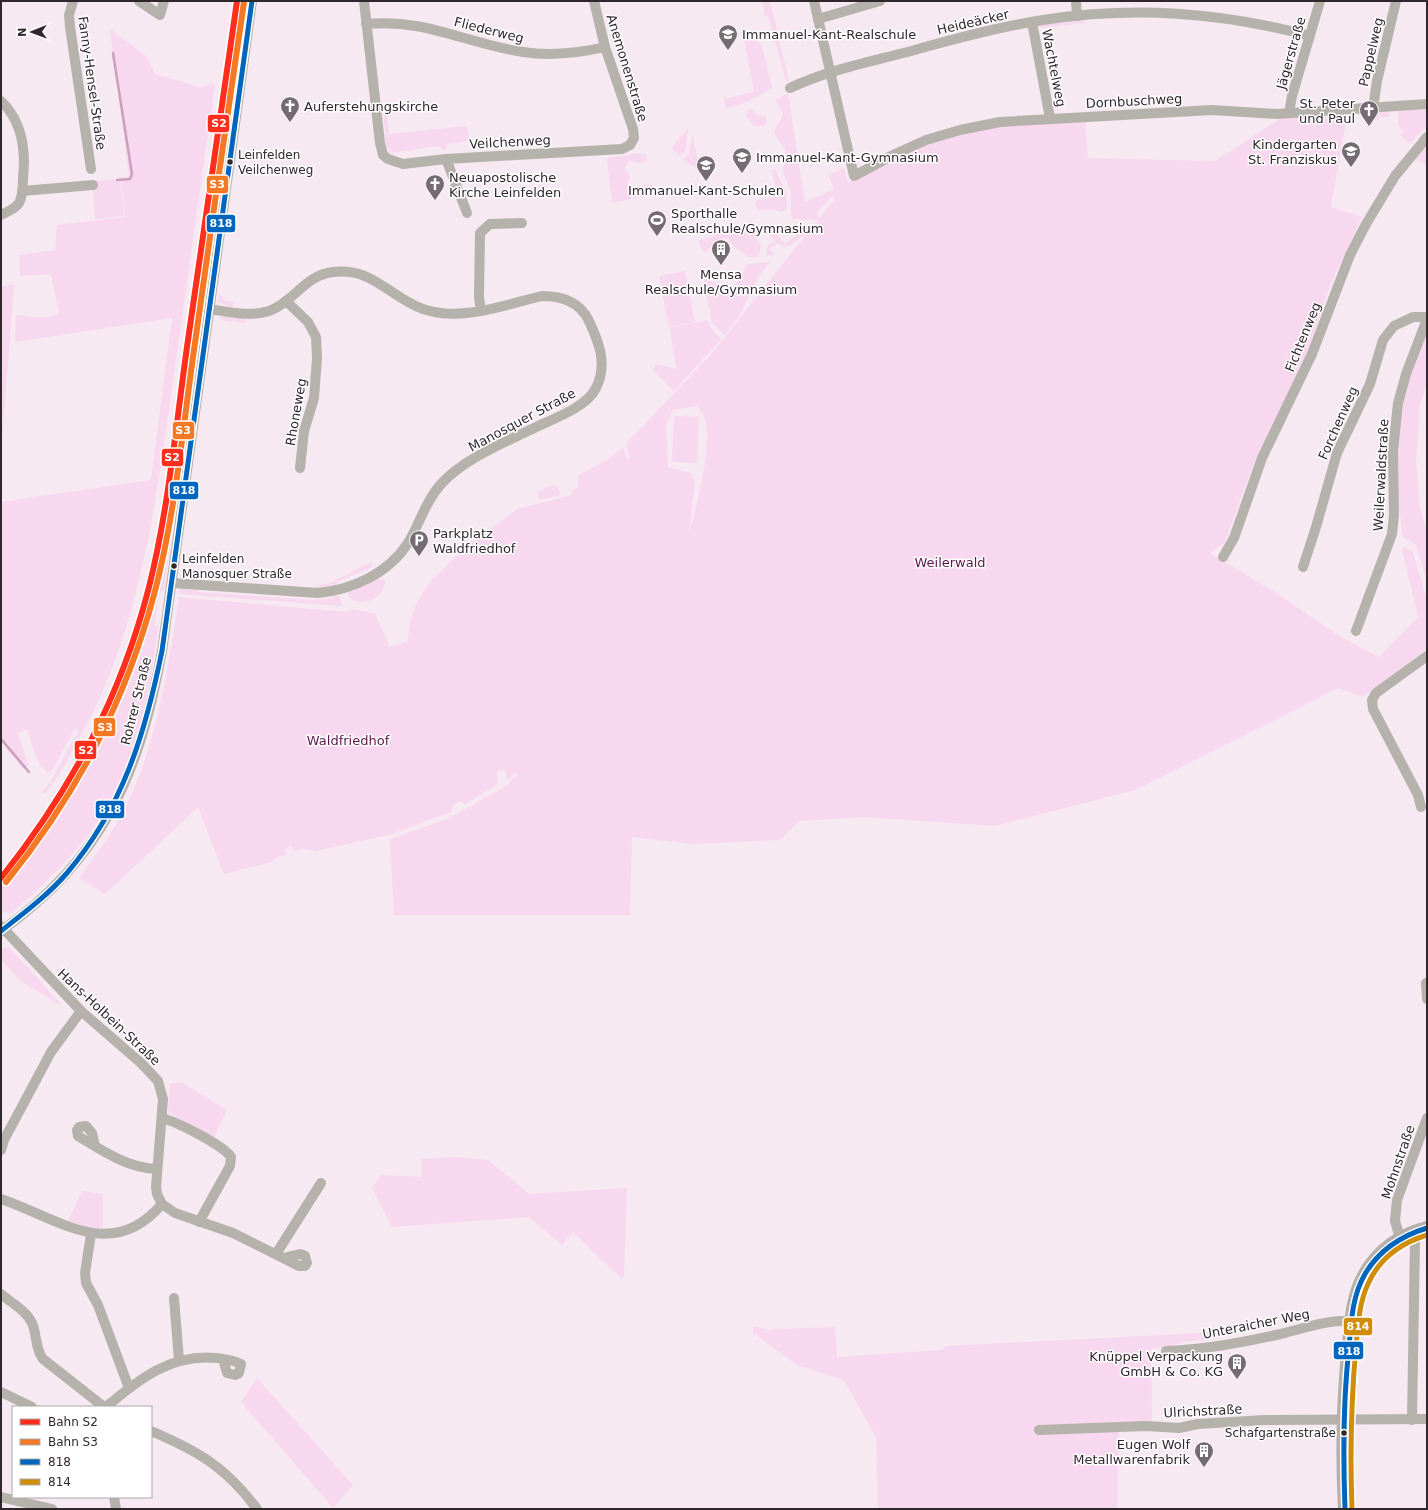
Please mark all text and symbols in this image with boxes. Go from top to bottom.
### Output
street label: Heideäcker [936,6,1011,38]
north arrow [12,12,52,52]
street label: Anemonenstraße [604,12,650,124]
street label: Fliederweg [453,14,525,46]
street label: Fanny-Hensel-Straße [75,15,109,151]
street label: Jägerstraße [1273,15,1309,92]
street label: Pappelweg [1356,16,1386,88]
school or university icon: Immanuel-Kant-Realschule [717,23,739,51]
text: N [16,27,29,37]
place label: Immanuel-Kant-Realschule [742,27,916,42]
street label: Wachtelweg [1039,28,1069,108]
street label: Dornbuschweg [1085,91,1183,111]
church icon: Auferstehungskirche [279,95,301,123]
place label: St. Peter und Paul [1299,96,1356,126]
place label: Auferstehungskirche [304,99,438,114]
church icon: St. Peter und Paul [1358,99,1380,127]
line badge: S2 [207,114,230,133]
text: S2 [211,117,227,130]
street label: Veilchenweg [469,132,551,152]
place label: Kindergarten St. Franziskus [1248,137,1337,167]
school or university icon: Kindergarten St. Franziskus [1340,140,1362,168]
school or university icon: Immanuel-Kant-Gymnasium [731,146,753,174]
place label: Leinfelden Veilchenweg [238,148,313,177]
place label: Immanuel-Kant-Gymnasium [756,150,939,165]
school or university icon: Immanuel-Kant-Schulen [695,154,717,182]
marker: Leinfelden Veilchenweg [225,157,235,167]
place label: Neuapostolische Kirche Leinfelden [449,170,561,200]
church icon: Neuapostolische Kirche Leinfelden [424,173,446,201]
line badge: S3 [206,175,229,194]
text: S3 [209,178,225,191]
place label: Immanuel-Kant-Schulen [628,183,784,198]
place label: Sporthalle Realschule/Gymnasium [671,206,823,236]
sports icon: Sporthalle Realschule/Gymnasium [646,209,668,237]
line badge: 818 [206,214,236,233]
text: 818 [210,217,232,230]
building icon: Mensa Realschule/Gymnasium [710,238,732,266]
place label: Mensa Realschule/Gymnasium [645,267,797,297]
street label: Fichtenweg [1282,300,1324,374]
street label: Rhoneweg [283,377,309,447]
street label: Forchenweg [1315,384,1361,462]
street label: Manosquer Straße [466,385,578,455]
street label: Weilerwaldstraße [1371,418,1391,532]
line badge: S3 [172,421,195,440]
text: S3 [175,424,191,437]
line badge: S2 [161,448,184,467]
text: S2 [164,451,180,464]
line badge: 818 [169,481,199,500]
text: 818 [173,484,195,497]
place label: Parkplatz Waldfriedhof [433,526,516,556]
parking icon: Parkplatz Waldfriedhof [408,529,430,557]
place label: Leinfelden Manosquer Straße [182,552,292,581]
park label: Weilerwald [914,555,986,570]
marker: Leinfelden Manosquer Straße [169,561,179,571]
street label: Rohrer Straße [118,656,154,746]
line badge: S3 [93,717,116,737]
text: S3 [97,721,113,734]
park label: Waldfriedhof [307,733,390,748]
line badge: S2 [74,740,97,760]
text: S2 [78,744,94,757]
line badge: 818 [95,800,125,819]
text: 818 [99,803,121,816]
street label: Hans-Holbein-Straße [55,966,163,1068]
street label: Mohnstraße [1378,1123,1418,1201]
street label: Unteraicher Weg [1201,1306,1311,1342]
line badge: 814 [1343,1317,1373,1336]
text: 814 [1347,1320,1370,1333]
line badge: 818 [1333,1341,1364,1360]
text: 818 [1338,1345,1360,1358]
place label: Knüppel Verpackung GmbH & Co. KG [1089,1349,1223,1379]
building icon: Knüppel Verpackung GmbH & Co. KG [1226,1352,1248,1380]
street label: Ulrichstraße [1163,1401,1243,1421]
legend [12,1406,152,1498]
text: Bahn S2 [48,1415,98,1429]
place label: Schafgartenstraße [1225,1426,1336,1440]
marker: Schafgartenstraße [1339,1428,1349,1438]
text: Bahn S3 [48,1435,98,1449]
place label: Eugen Wolf Metallwarenfabrik [1073,1437,1190,1467]
building icon: Eugen Wolf Metallwarenfabrik [1193,1440,1215,1468]
text: 818 [48,1455,71,1469]
text: 814 [48,1475,71,1489]

